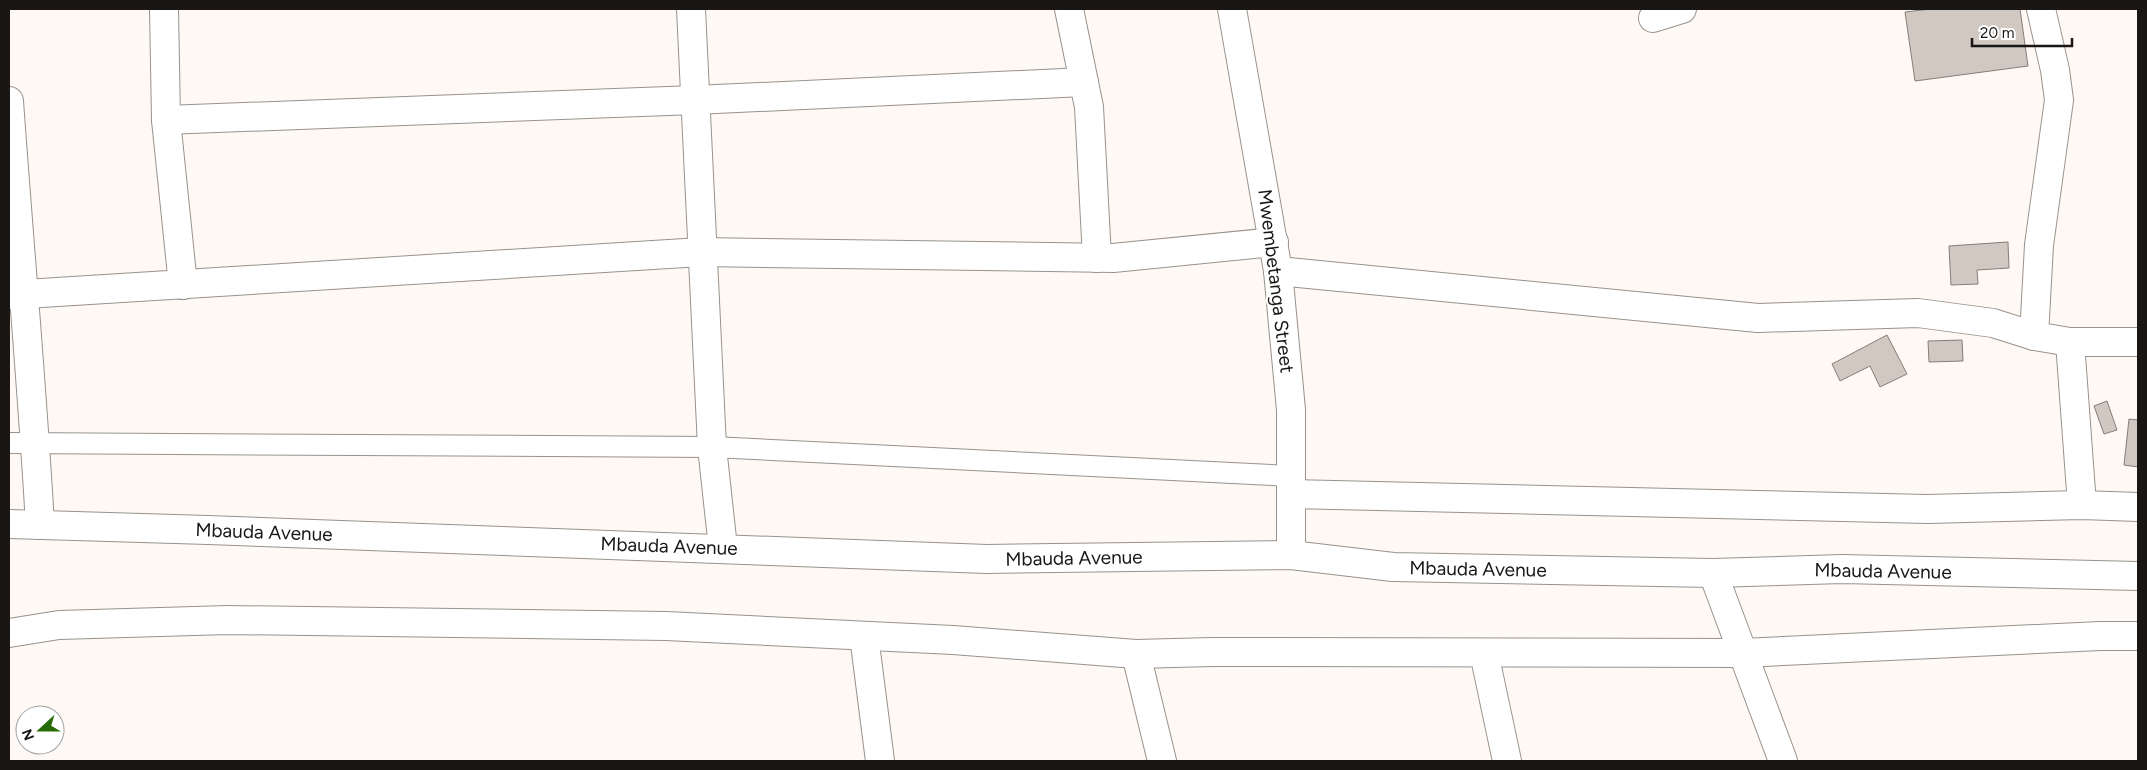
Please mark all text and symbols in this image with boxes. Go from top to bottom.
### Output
scale bar [1972,15,2072,47]
text: 20 m [1980,24,2014,42]
street label: Mwembetanga Street [1253,188,1299,374]
street label: Mbauda Avenue [195,518,333,546]
street label: Mbauda Avenue [600,532,738,560]
street label: Mbauda Avenue [1005,545,1143,571]
street label: Mbauda Avenue [1409,556,1547,582]
street label: Mbauda Avenue [1814,558,1952,584]
north arrow [15,705,65,755]
text: N [18,726,38,743]

